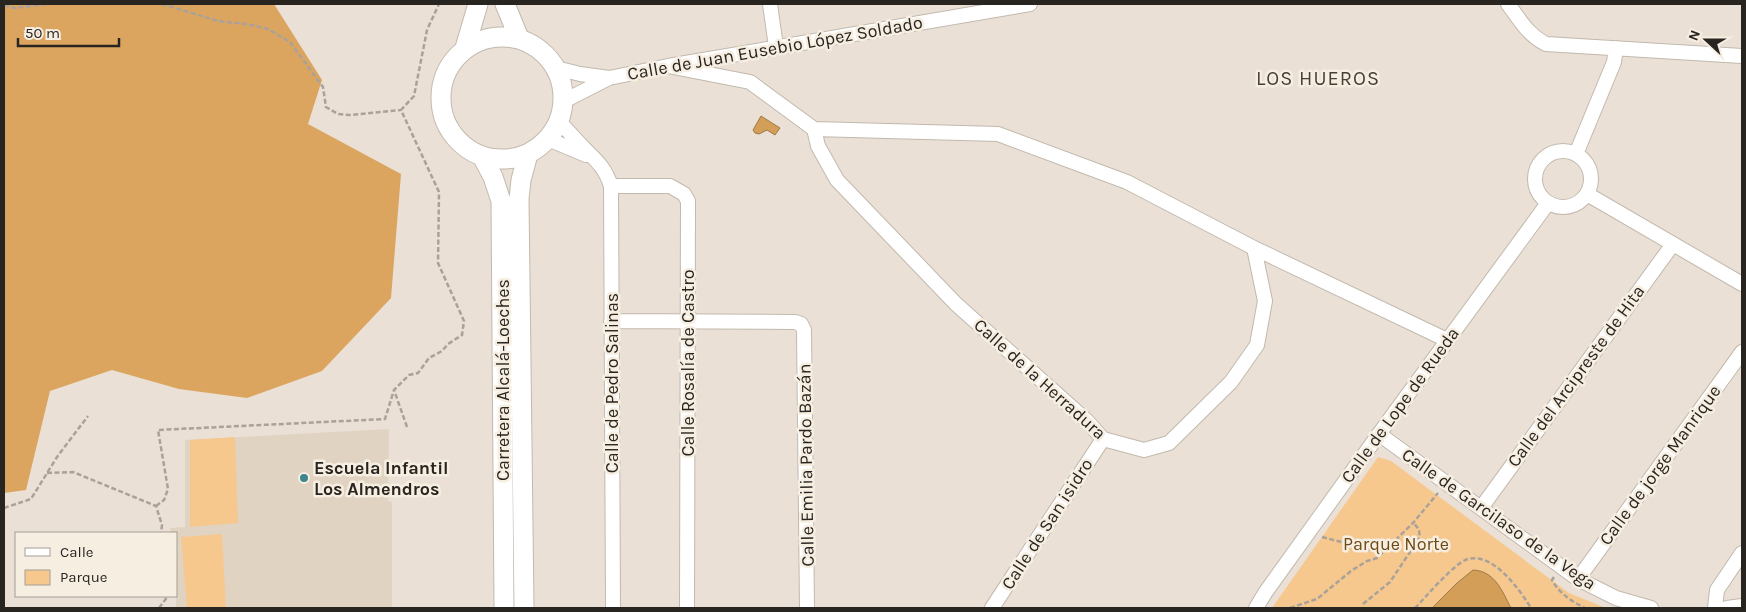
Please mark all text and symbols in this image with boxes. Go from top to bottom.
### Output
street label: Calle de Juan Eusebio López Soldado [626,11,924,85]
scale bar [18,15,119,47]
north arrow [1681,15,1731,65]
text: 50 m [25,24,60,42]
text: N [1685,28,1704,43]
district label: LOS HUEROS [1256,67,1380,90]
street label: Calle Rosalía de Castro [677,269,699,457]
street label: Carretera Alcalá-Loeches [492,279,514,481]
street label: Calle del Arcipreste de Hita [1503,281,1649,471]
street label: Calle de Pedro Salinas [601,293,623,473]
street label: Calle de la Herradura [969,314,1111,444]
street label: Calle de Lope de Rueda [1336,323,1464,487]
street label: Calle Emilia Pardo Bazán [793,363,819,567]
street label: Calle de jorge Manrique [1594,381,1726,549]
street label: Calle de Garcilaso de la Vega [1398,443,1600,595]
street label: Calle de San isidro [996,454,1098,594]
place label: Escuela Infantil Los Almendros [314,457,449,500]
marker: Escuela Infantil Los Almendros [298,472,310,484]
legend [15,532,178,597]
park label: Parque Norte [1343,533,1449,555]
text: Calle [60,543,94,561]
text: Parque [60,568,108,586]

